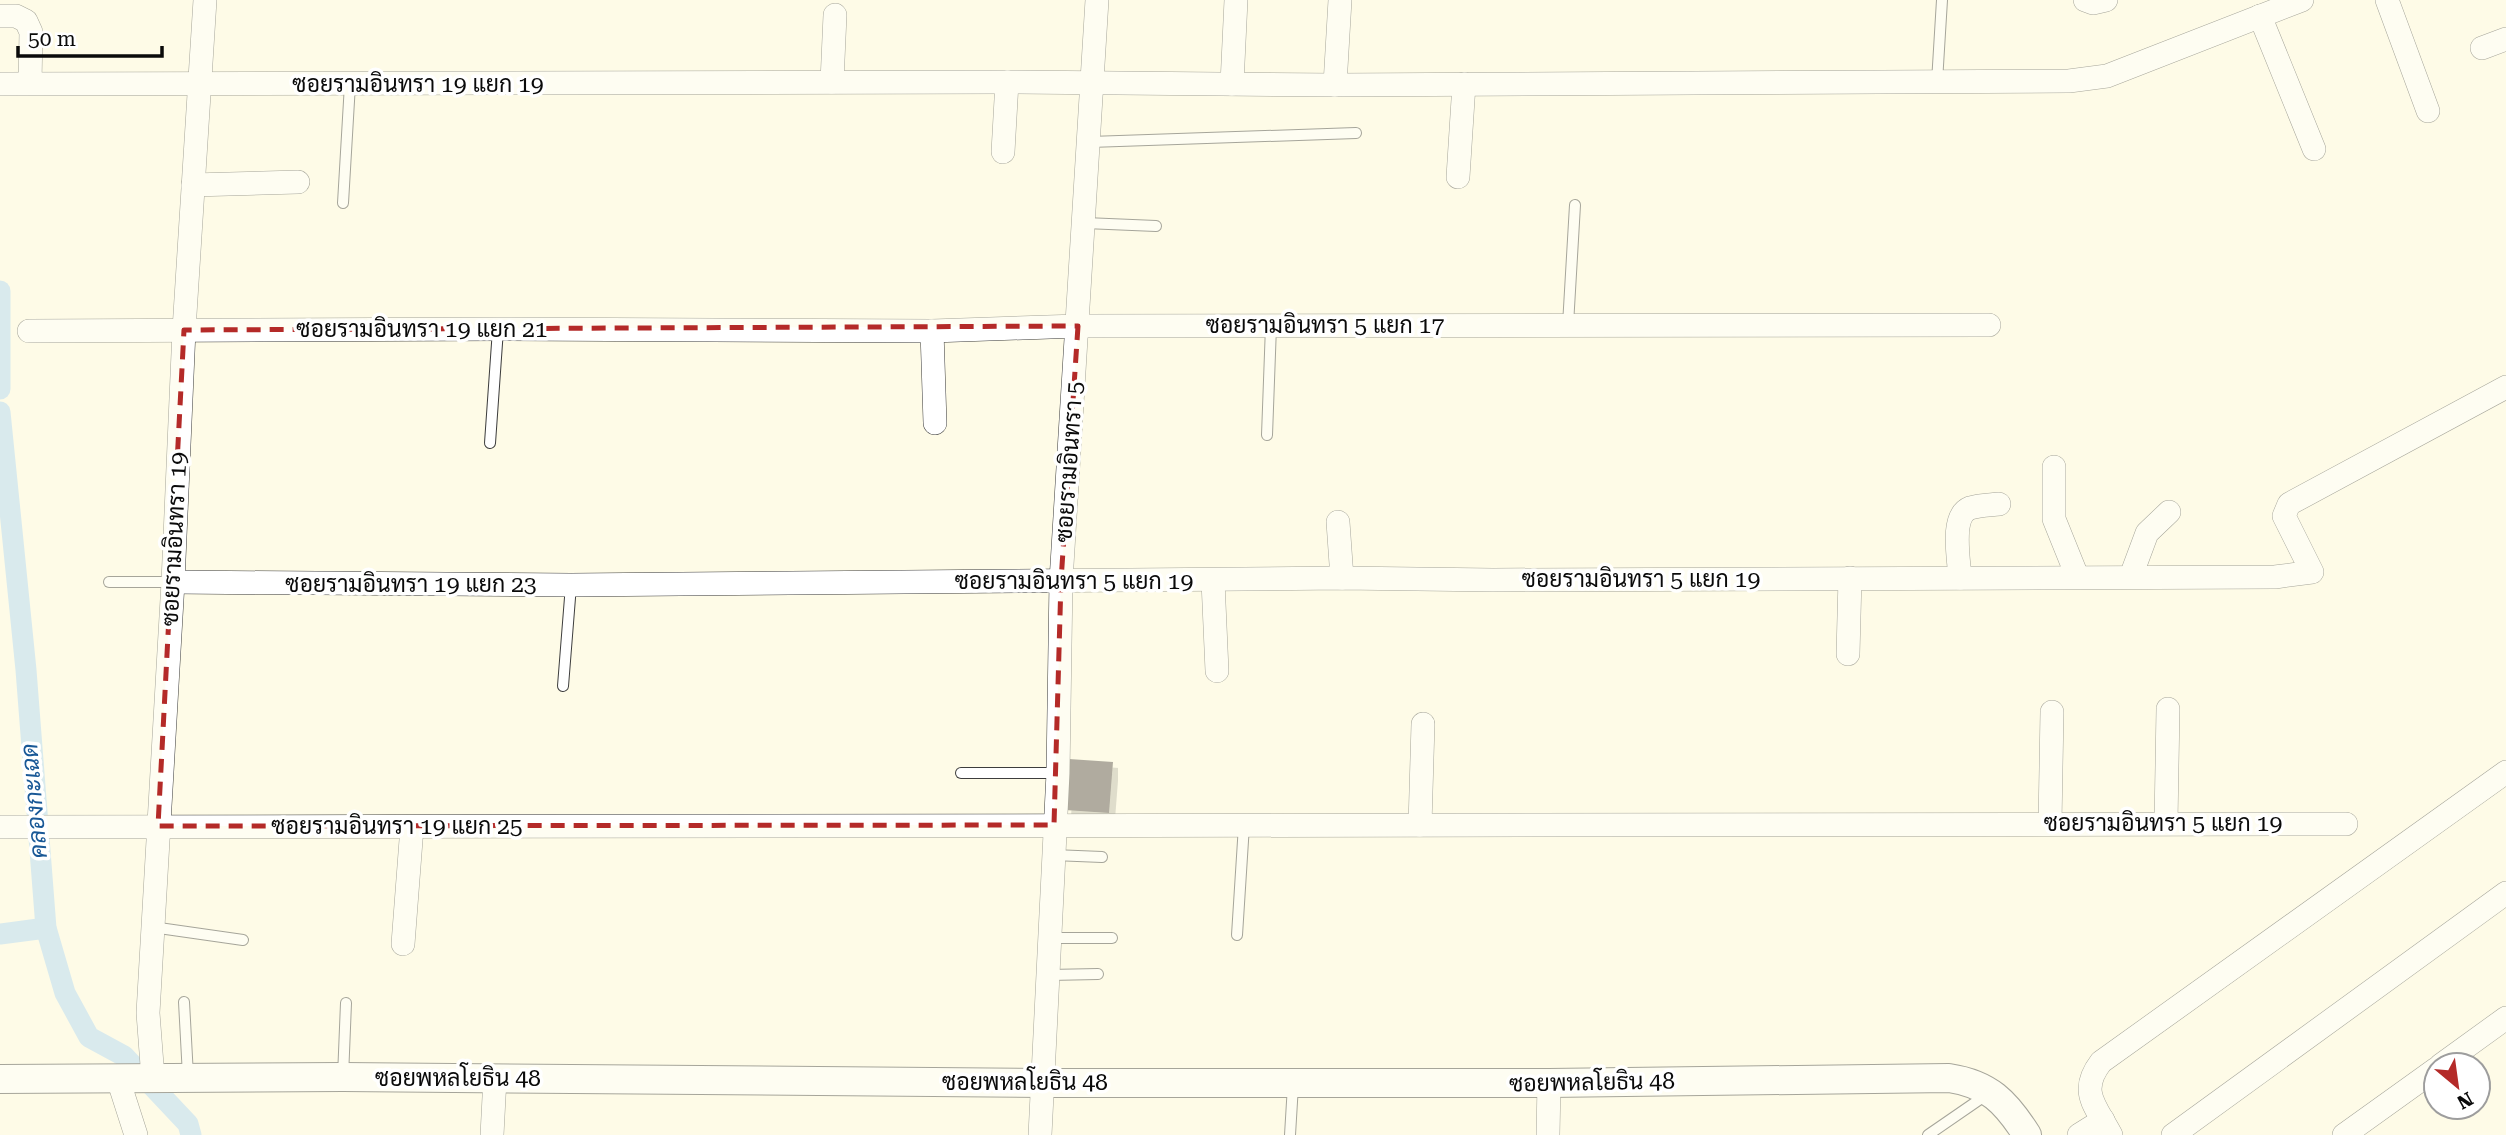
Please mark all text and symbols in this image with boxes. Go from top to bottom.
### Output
scale bar [18,14,161,58]
text: 50 m [28,27,76,51]
street label: ซอยรามอินทรา 19 แยก 19 [292,70,544,98]
street label: ซอยรามอินทรา 5 แยก 17 [1206,311,1444,339]
street label: ซอยรามอินทรา 19 แยก 21 [296,315,548,343]
street label: ซอยรามอินทรา 5 [1049,380,1089,544]
street label: ซอยรามอินทรา 19 [155,451,193,627]
street label: ซอยรามอินทรา 5 แยก 19 [1522,565,1760,593]
street label: ซอยรามอินทรา 5 แยก 19 [955,567,1193,595]
street label: ซอยรามอินทรา 19 แยก 23 [285,570,537,598]
water label: คลองกะเฉด [15,742,53,860]
street label: ซอยรามอินทรา 5 แยก 19 [2044,809,2282,837]
street label: ซอยรามอินทรา 19 แยก 25 [271,812,523,840]
north arrow [2422,1051,2492,1121]
street label: ซอยพหลโยธิน 48 [375,1062,541,1092]
street label: ซอยพหลโยธิน 48 [1509,1065,1675,1097]
street label: ซอยพหลโยธิน 48 [942,1066,1108,1096]
text: N [2453,1087,2477,1114]

